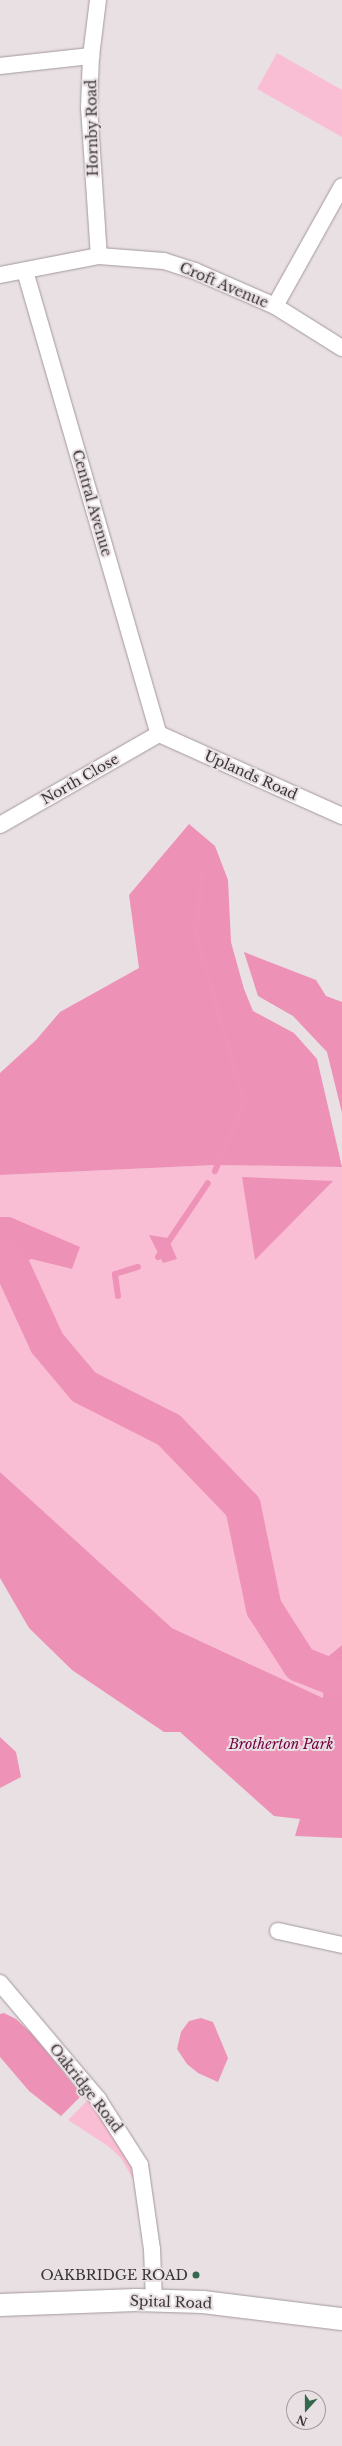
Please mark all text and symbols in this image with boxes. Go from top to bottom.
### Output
street label: Hornby Road [83,79,101,177]
street label: Croft Avenue [177,259,271,311]
street label: Central Avenue [69,448,115,558]
street label: Uplands Road [202,747,300,803]
street label: North Close [38,750,122,808]
park label: Brotherton Park [228,1736,334,1752]
street label: Oakridge Road [46,2040,126,2136]
place label: OAKBRIDGE ROAD [40,2267,188,2283]
marker: OAKBRIDGE ROAD [191,2270,201,2280]
street label: Spital Road [130,2292,212,2312]
north arrow [286,2390,326,2430]
text: N [295,2412,309,2429]

